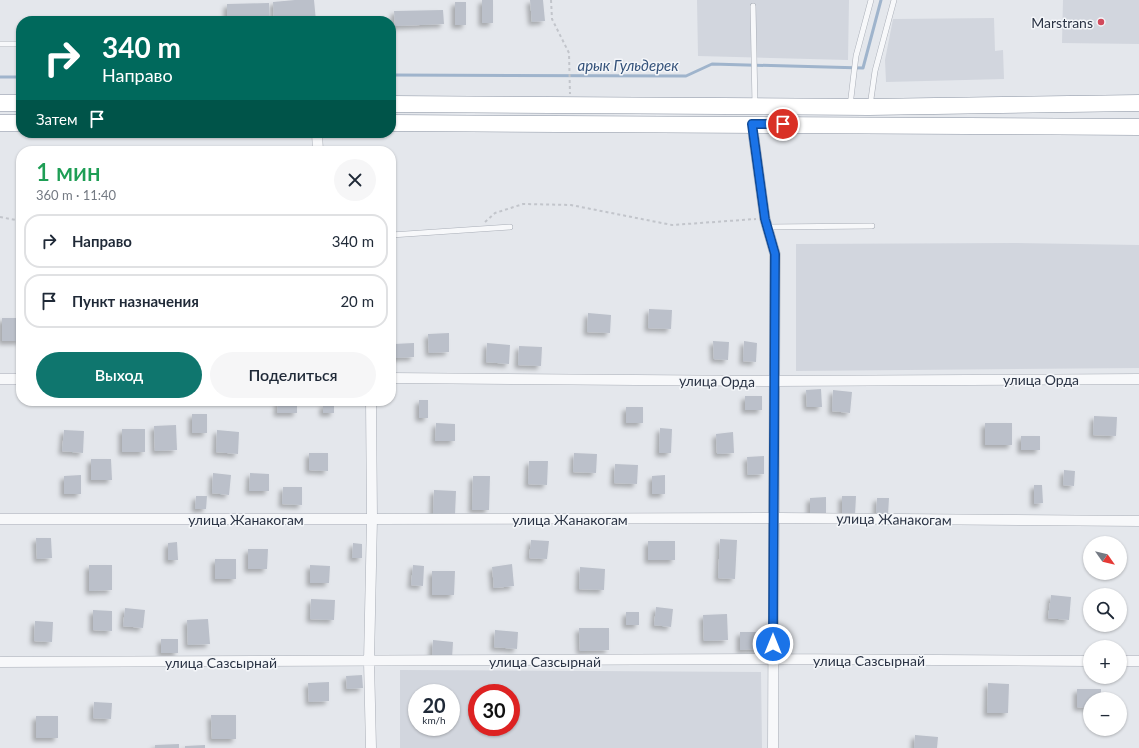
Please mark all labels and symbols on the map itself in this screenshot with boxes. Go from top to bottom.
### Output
place label: Marstrans [1031,14,1093,31]
marker: Marstrans [1096,17,1106,27]
water label: арык Гульдерек [577,56,679,74]
pin [766,107,800,141]
street label: улица Орда [1003,371,1079,388]
street label: улица Орда [679,372,755,390]
street label: улица Жанакогам [836,509,952,529]
street label: улица Жанакогам [188,511,304,528]
street label: улица Жанакогам [512,511,628,528]
north arrow [1083,536,1127,580]
position arrow [752,623,794,665]
street label: улица Сазсырнай [813,652,925,669]
street label: улица Сазсырнай [489,653,601,670]
street label: улица Сазсырнай [165,654,277,671]
speed limit sign: 30 [468,684,520,736]

